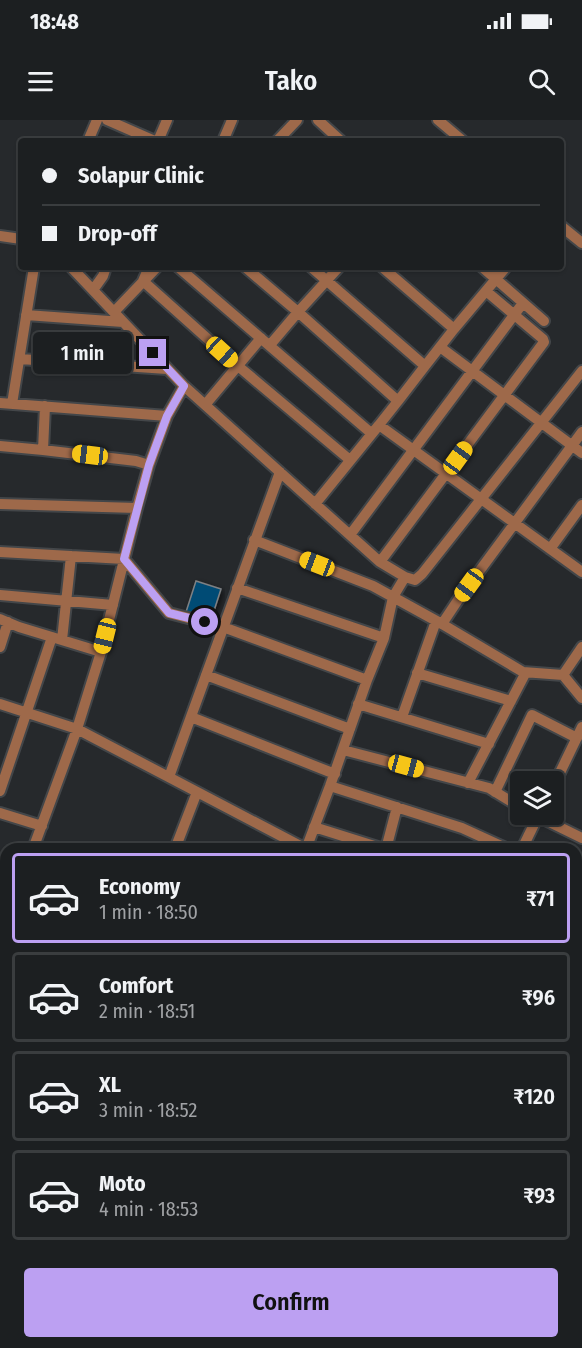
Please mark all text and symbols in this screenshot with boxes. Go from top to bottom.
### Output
text: 18:48 [30,8,79,35]
icon: menu [24,65,57,98]
text: Tako [265,65,317,97]
icon: search [525,65,558,98]
text: Solapur Clinic [78,162,204,189]
text: Drop-off [78,220,157,247]
callout: 1 min [33,332,132,374]
car [203,333,241,371]
route end [139,339,166,366]
text: 1 min [61,341,104,365]
car [440,438,476,478]
car [71,444,109,466]
car [297,549,337,579]
car [451,565,487,605]
route start [191,608,218,635]
car [92,616,118,656]
car [386,753,426,779]
map controls [510,771,564,825]
button: layers [510,771,564,825]
icon: car [27,871,81,925]
text: Economy [99,873,180,900]
text: ₹71 [526,885,555,912]
text: 1 min · 18:50 [99,900,198,924]
icon: car [27,970,81,1024]
text: Comfort [99,972,173,999]
text: ₹96 [522,984,555,1011]
text: 2 min · 18:51 [99,999,195,1023]
icon: car [27,1069,81,1123]
text: XL [99,1071,121,1098]
text: ₹120 [513,1083,555,1110]
text: 3 min · 18:52 [99,1098,197,1122]
icon: car [27,1168,81,1222]
text: Moto [99,1170,146,1197]
text: ₹93 [523,1182,555,1209]
text: 4 min · 18:53 [99,1197,198,1221]
button: Confirm [24,1268,558,1337]

